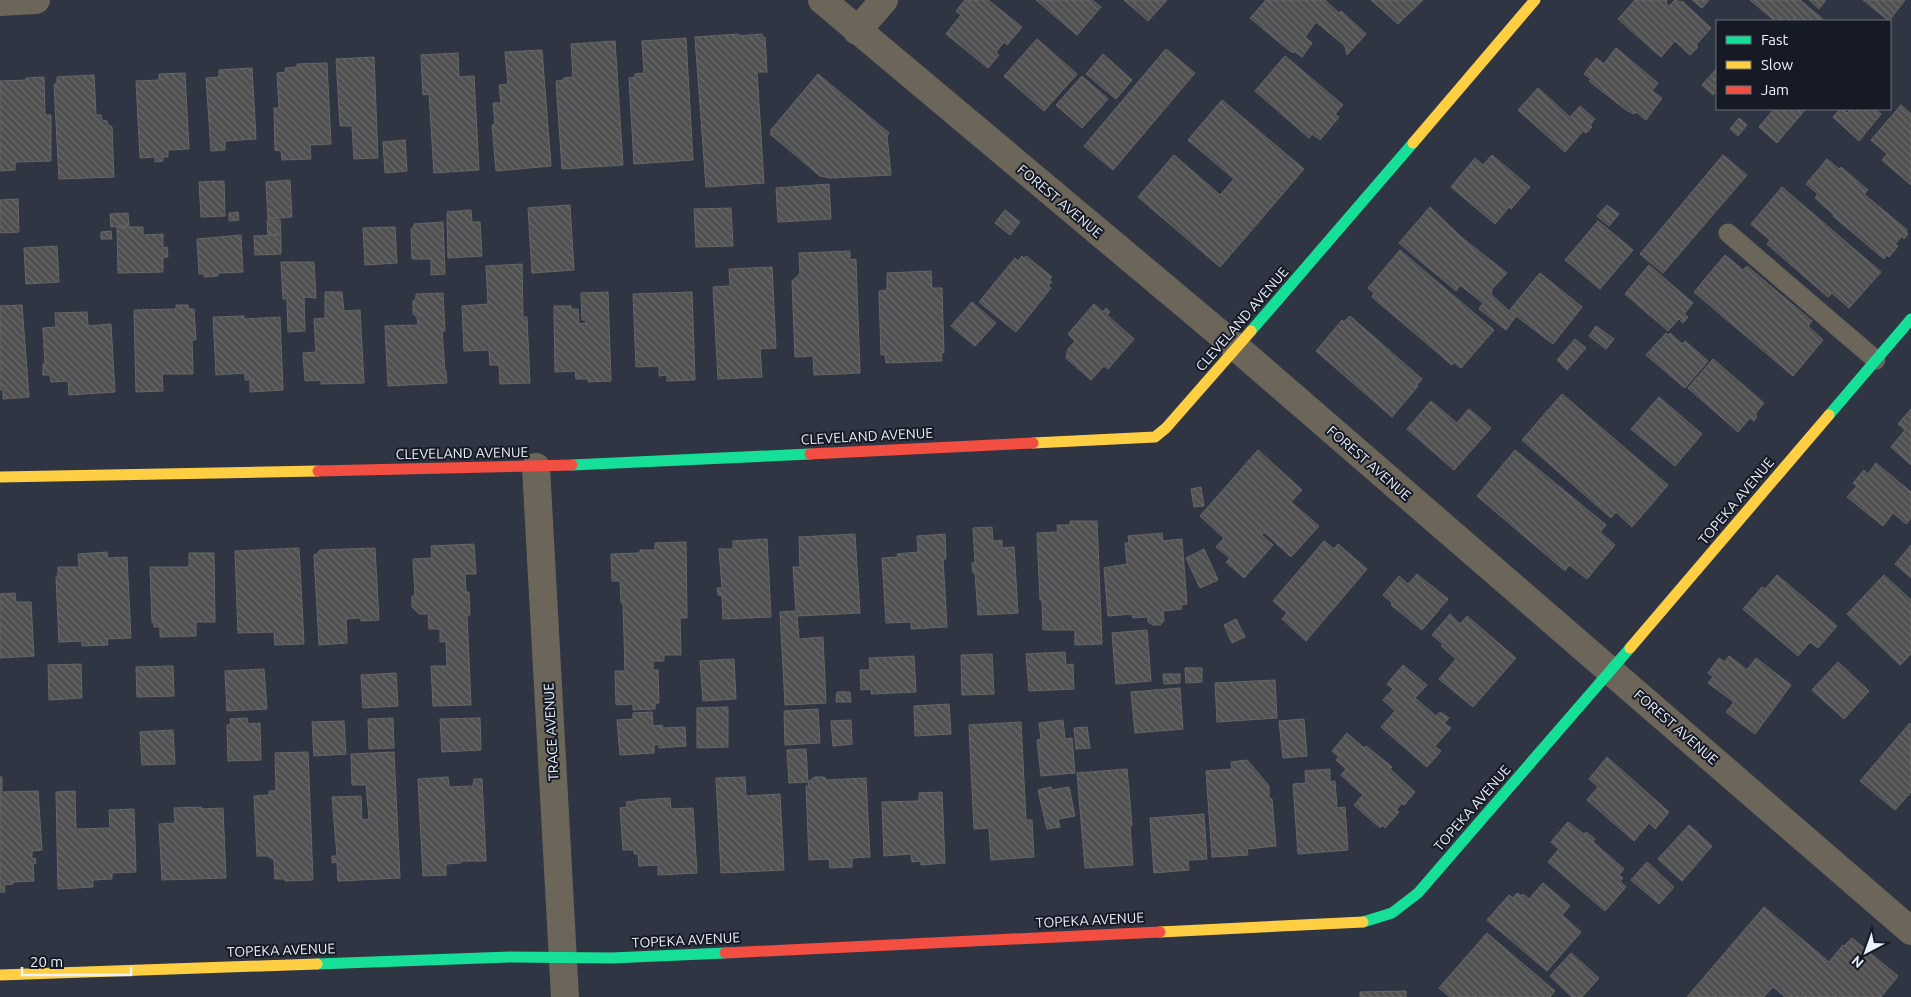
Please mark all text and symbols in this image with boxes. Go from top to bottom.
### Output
legend [1716,20,1891,110]
text: Fast [1761,31,1789,48]
text: Slow [1761,56,1794,73]
text: Jam [1761,81,1789,98]
street label: FOREST AVENUE [1014,161,1106,241]
street label: CLEVELAND AVENUE [1192,264,1292,374]
street label: FOREST AVENUE [1324,422,1414,504]
street label: CLEVELAND AVENUE [800,425,934,447]
street label: CLEVELAND AVENUE [396,444,529,462]
street label: TOPEKA AVENUE [1695,454,1777,548]
street label: TRACE AVENUE [540,682,562,781]
street label: FOREST AVENUE [1631,686,1721,768]
street label: TOPEKA AVENUE [1430,762,1514,854]
street label: TOPEKA AVENUE [1035,909,1145,931]
north arrow [1841,927,1891,977]
street label: TOPEKA AVENUE [631,929,741,951]
street label: TOPEKA AVENUE [227,940,336,960]
scale bar [22,944,131,976]
text: N [1848,952,1867,971]
text: 20 m [30,953,63,970]

